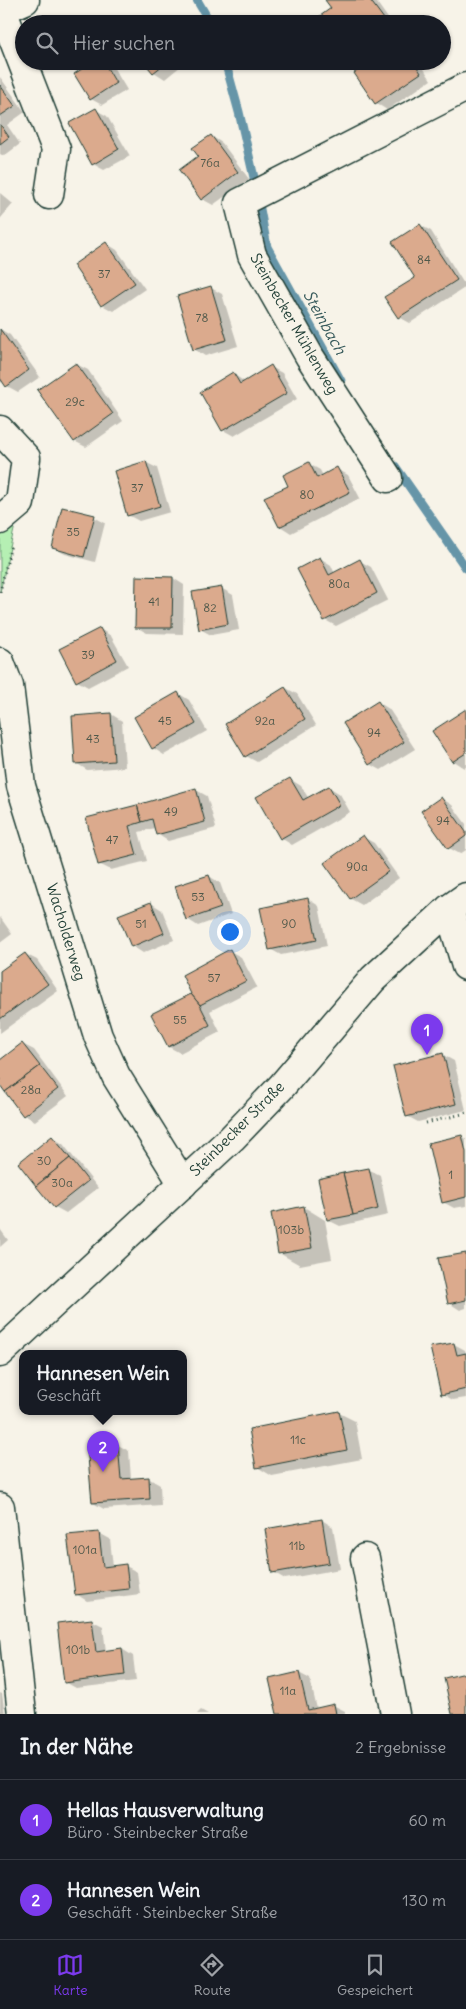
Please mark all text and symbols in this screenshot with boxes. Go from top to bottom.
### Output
search box [15,15,451,70]
icon: search [33,29,61,57]
text: Hier suchen [73,31,175,55]
house number: 76a [200,155,220,170]
street label: Steinbecker Mühlenweg [246,250,343,398]
house number: 84 [417,252,431,267]
house number: 37 [98,266,110,281]
water label: Steinbach [299,286,351,358]
house number: 78 [196,310,208,325]
house number: 29c [65,394,85,409]
house number: 37 [131,480,143,495]
house number: 80 [300,487,315,502]
house number: 35 [66,524,80,539]
house number: 80a [328,576,350,591]
house number: 41 [148,594,160,609]
house number: 82 [203,600,217,615]
house number: 39 [81,647,95,662]
house number: 45 [158,713,172,728]
house number: 92a [255,713,275,728]
house number: 94 [367,725,381,740]
house number: 43 [86,731,100,746]
house number: 49 [164,804,178,819]
house number: 94 [436,813,450,828]
house number: 47 [106,832,118,847]
house number: 90a [346,859,368,874]
street label: Wacholderweg [43,881,90,983]
house number: 53 [191,889,205,904]
house number: 51 [135,916,147,931]
house number: 90 [282,916,297,931]
your location [217,919,243,945]
house number: 57 [208,970,221,985]
house number: 55 [173,1012,187,1027]
pin: 1 [411,1014,443,1055]
street label: Steinbecker Straße [185,1077,288,1180]
house number: 28a [21,1082,41,1097]
house number: 30 [37,1153,51,1168]
house number: 1 [449,1167,453,1182]
house number: 30a [51,1175,73,1190]
house number: 103b [278,1222,304,1237]
popup [19,1350,187,1415]
text: Hannesen Wein [36,1361,170,1385]
text: Geschäft [36,1385,101,1405]
pin: 2 [87,1431,119,1472]
house number: 11c [290,1432,306,1447]
house number: 11b [289,1538,305,1553]
house number: 101a [73,1542,97,1557]
house number: 101b [66,1642,90,1657]
house number: 11a [280,1683,296,1698]
text: In der Nähe [20,1733,133,1760]
text: 2 Ergebnisse [355,1737,446,1757]
text: Hellas Hausverwaltung [67,1798,264,1822]
text: 1 [33,1810,39,1830]
text: 60 m [408,1810,446,1830]
text: Büro · Steinbecker Straße [67,1822,248,1842]
text: Hannesen Wein [67,1878,200,1902]
text: 2 [32,1890,40,1910]
text: 130 m [402,1890,446,1910]
text: Geschäft · Steinbecker Straße [67,1902,278,1922]
tab: Karte [53,1951,88,1999]
tab: Route [194,1951,231,1999]
tab: Gespeichert [337,1951,413,1999]

